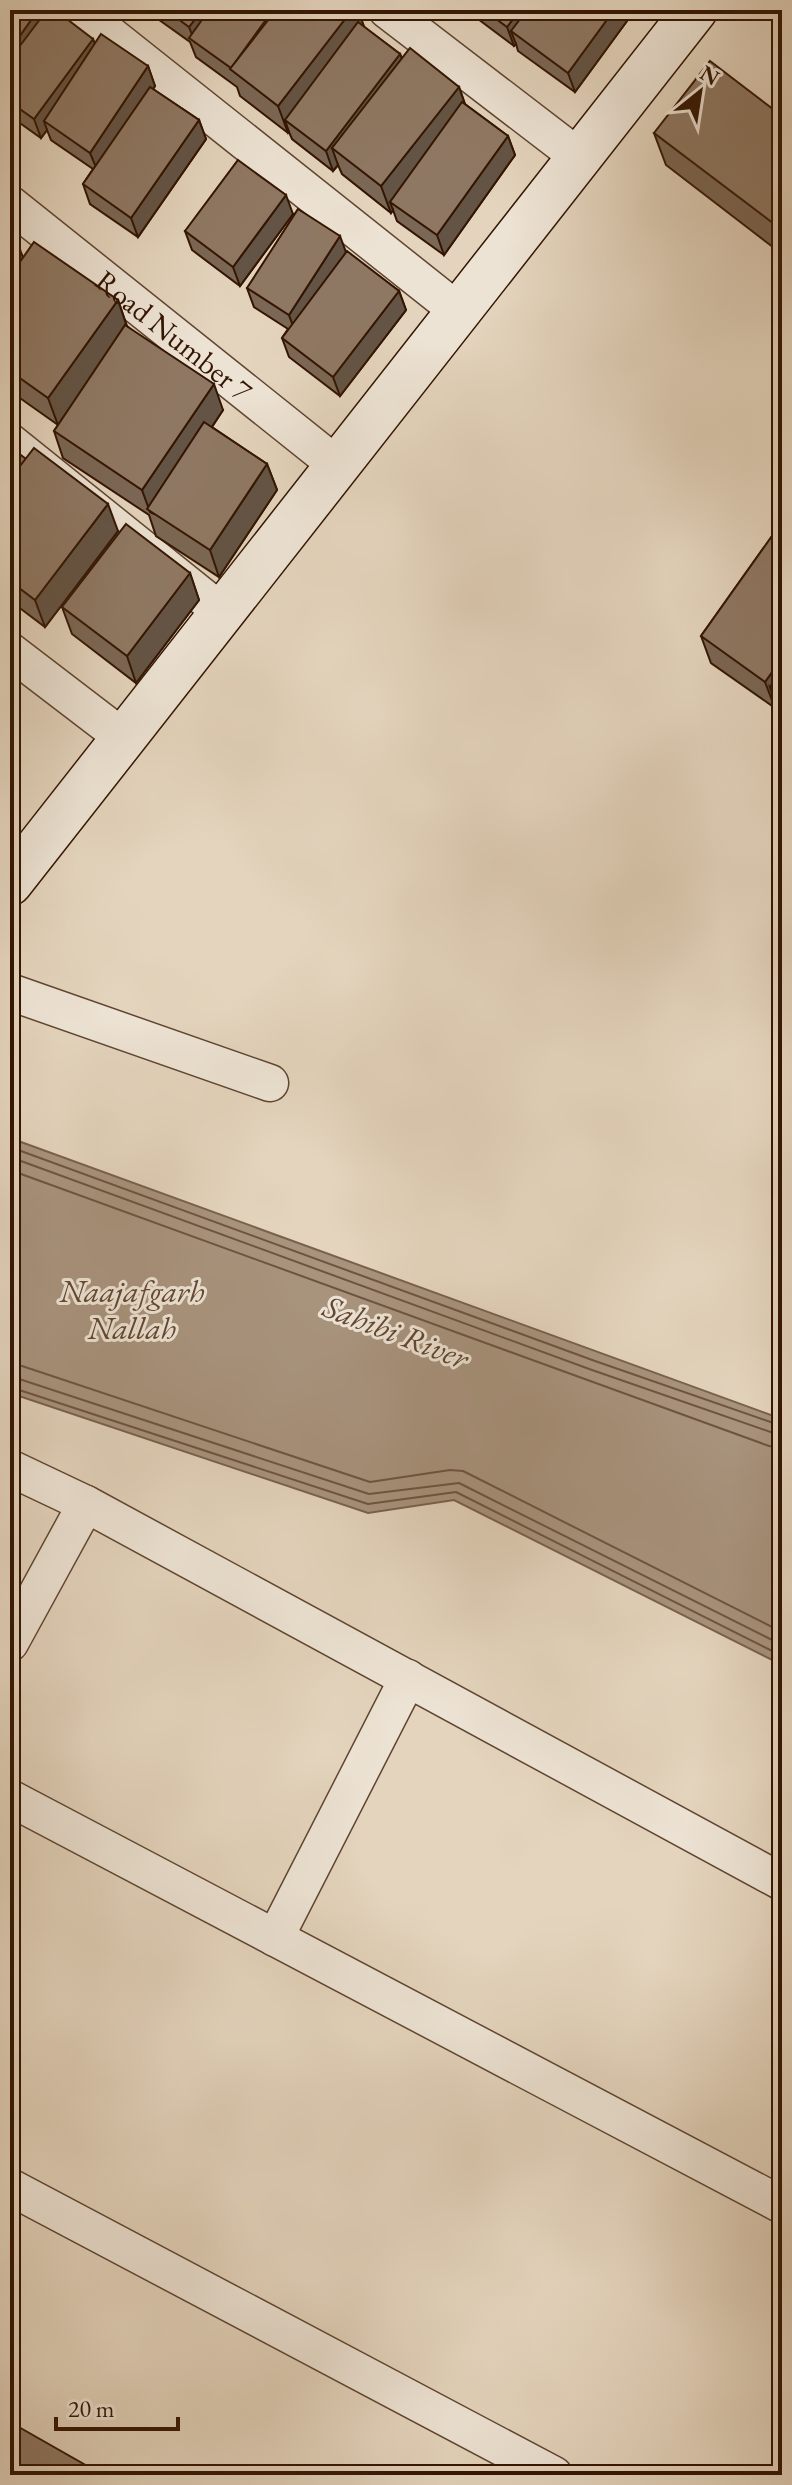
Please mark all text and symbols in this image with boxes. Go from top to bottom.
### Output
north arrow [660,52,740,132]
text: N [695,58,725,92]
street label: Road Number 7 [88,261,261,410]
water label: Naajafgarh Nallah [58,1270,205,1349]
water label: Sahibi River [317,1285,476,1380]
scale bar [56,2381,178,2431]
text: 20 m [68,2393,115,2424]

